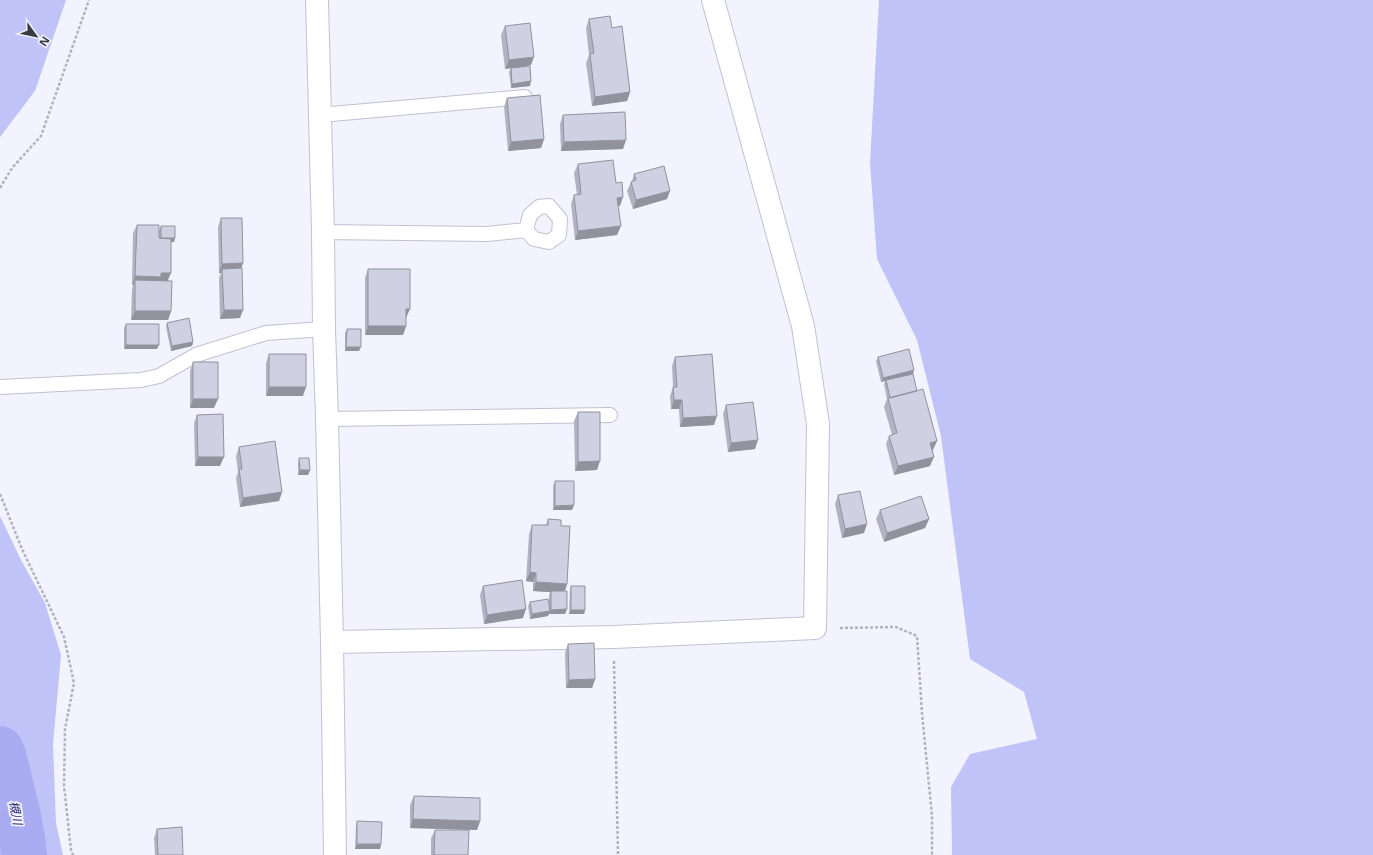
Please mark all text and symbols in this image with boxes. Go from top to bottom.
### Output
north arrow [16,16,56,56]
text: N [36,34,54,50]
water label: 槻川 [5,800,27,828]

